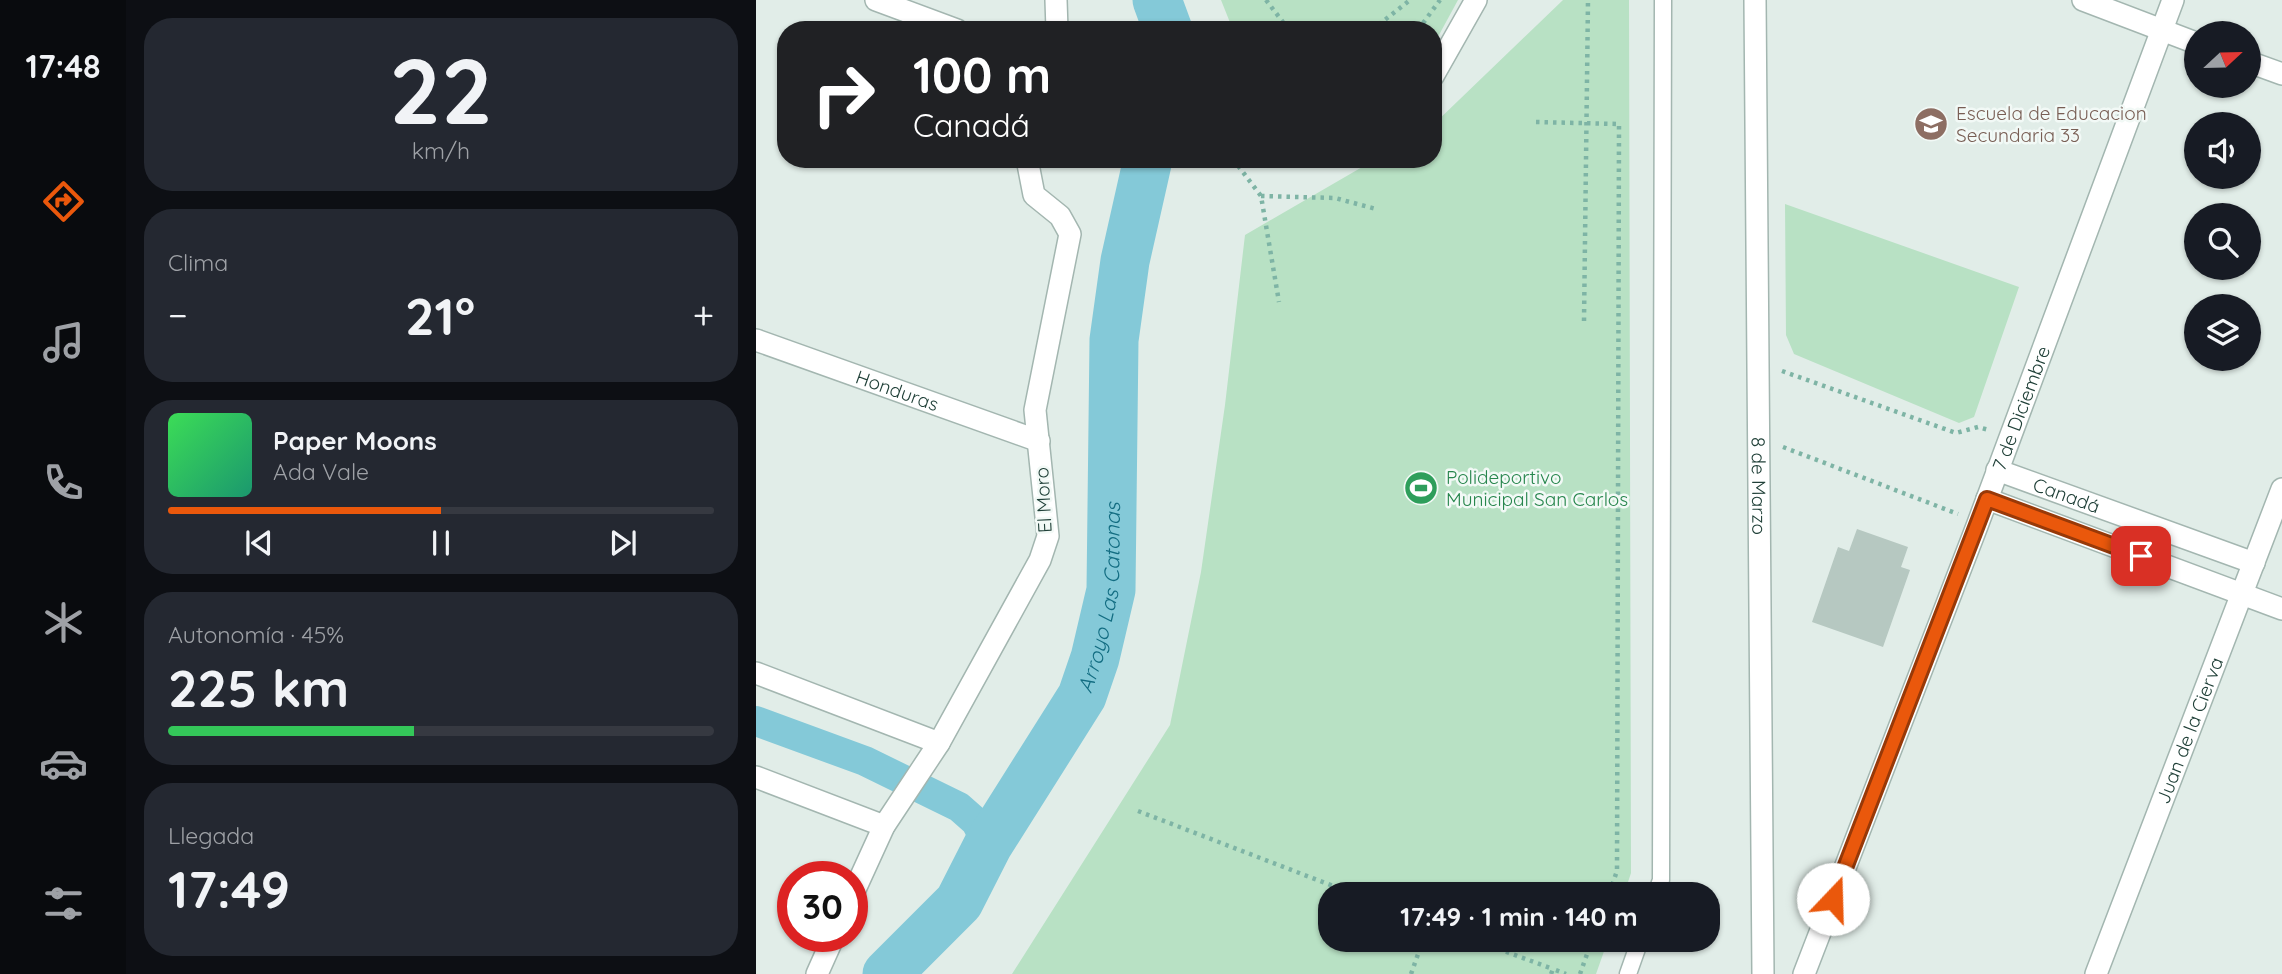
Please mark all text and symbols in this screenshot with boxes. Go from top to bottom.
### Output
north arrow [2184,21,2261,98]
map controls [2184,21,2261,371]
text: 22 [389,33,493,147]
text: 100 m [913,44,1051,105]
text: 17:48 [25,46,101,86]
icon: right [798,49,889,140]
place label: Escuela de Educacion Secundaria 33 [1956,101,2147,147]
text: Canadá [913,105,1030,145]
school or university icon: Escuela de Educacion Secundaria 33 [1912,105,1950,143]
button: sound [2184,112,2261,189]
text: km/h [412,136,470,165]
icon: directions [39,177,88,226]
button: search [2184,203,2261,280]
text: Clima [168,248,228,277]
text: 21° [405,283,475,348]
text: − [168,291,188,339]
text: + [693,291,714,339]
button: layers [2184,294,2261,371]
icon: music [39,318,88,367]
street label: 7 de Diciembre [1987,342,2055,474]
street label: Honduras [853,365,942,416]
text: Paper Moons [273,424,437,457]
street label: 8 de Marzo [1747,437,1771,535]
text: Ada Vale [273,457,369,486]
icon: phone [39,458,88,507]
place label: Polideportivo Municipal San Carlos [1446,465,1628,511]
street label: El Moro [1029,466,1057,534]
sports icon: Polideportivo Municipal San Carlos [1402,469,1440,507]
street label: Canadá [2030,472,2103,518]
water label: Arroyo Las Catonas [1071,501,1125,696]
icon: previous [240,524,278,562]
icon: pause [422,524,460,562]
icon: next [604,524,642,562]
pin [2111,526,2171,586]
icon: arrive [2122,537,2160,575]
icon: climate [39,598,88,647]
text: Autonomía · 45% [168,620,344,649]
street label: Juan de la Cierva [2151,654,2228,807]
text: 225 km [168,655,349,720]
icon: car [39,739,88,788]
text: Llegada [168,821,254,850]
text: 17:49 [168,856,290,921]
speed limit sign: 30 [777,861,868,952]
position arrow [1796,862,1870,936]
icon: filters [39,879,88,928]
text: 17:49 · 1 min · 140 m [1400,900,1638,933]

